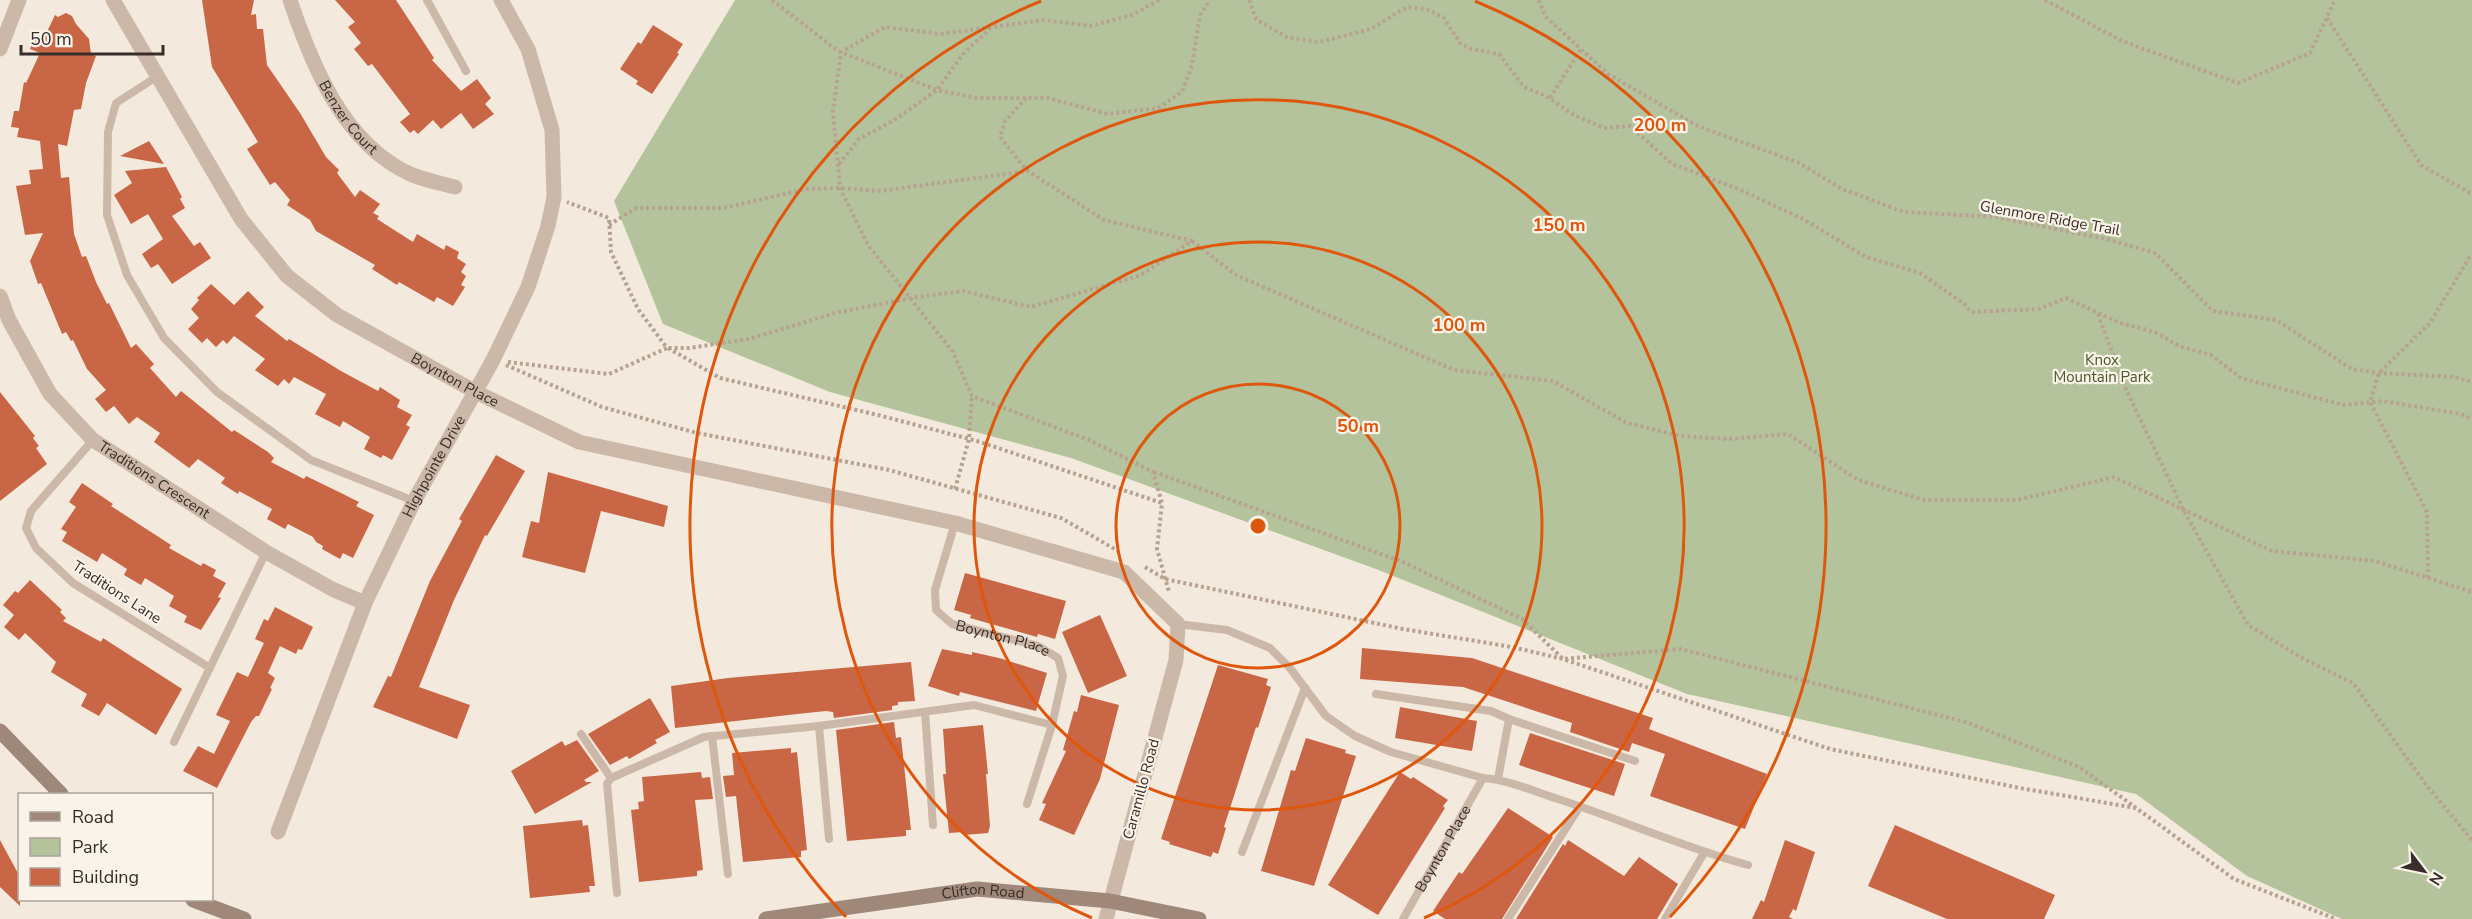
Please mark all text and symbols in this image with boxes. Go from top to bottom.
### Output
scale bar [21,18,164,56]
text: 50 m [30,27,72,51]
street label: Benzer Court [314,77,383,160]
text: 200 m [1633,113,1687,137]
street label: Glenmore Ridge Trail [1978,196,2122,240]
text: 150 m [1532,213,1586,237]
text: 100 m [1432,313,1486,337]
street label: Boynton Place [407,348,502,412]
park label: Knox Mountain Park [2053,350,2151,387]
street label: Highpointe Drive [398,412,470,521]
text: 50 m [1337,414,1379,438]
street label: Traditions Crescent [94,436,214,523]
centre of rings [1248,516,1268,536]
street label: Traditions Lane [69,556,165,628]
street label: Boynton Place [954,615,1054,661]
street label: Caramillo Road [1118,737,1164,841]
legend [18,793,213,901]
street label: Boynton Place [1410,801,1476,896]
text: Road [72,805,114,829]
text: Park [72,835,109,859]
north arrow [2394,841,2454,901]
text: Building [72,865,139,889]
text: N [2423,868,2448,889]
street label: Clifton Road [940,879,1025,904]

